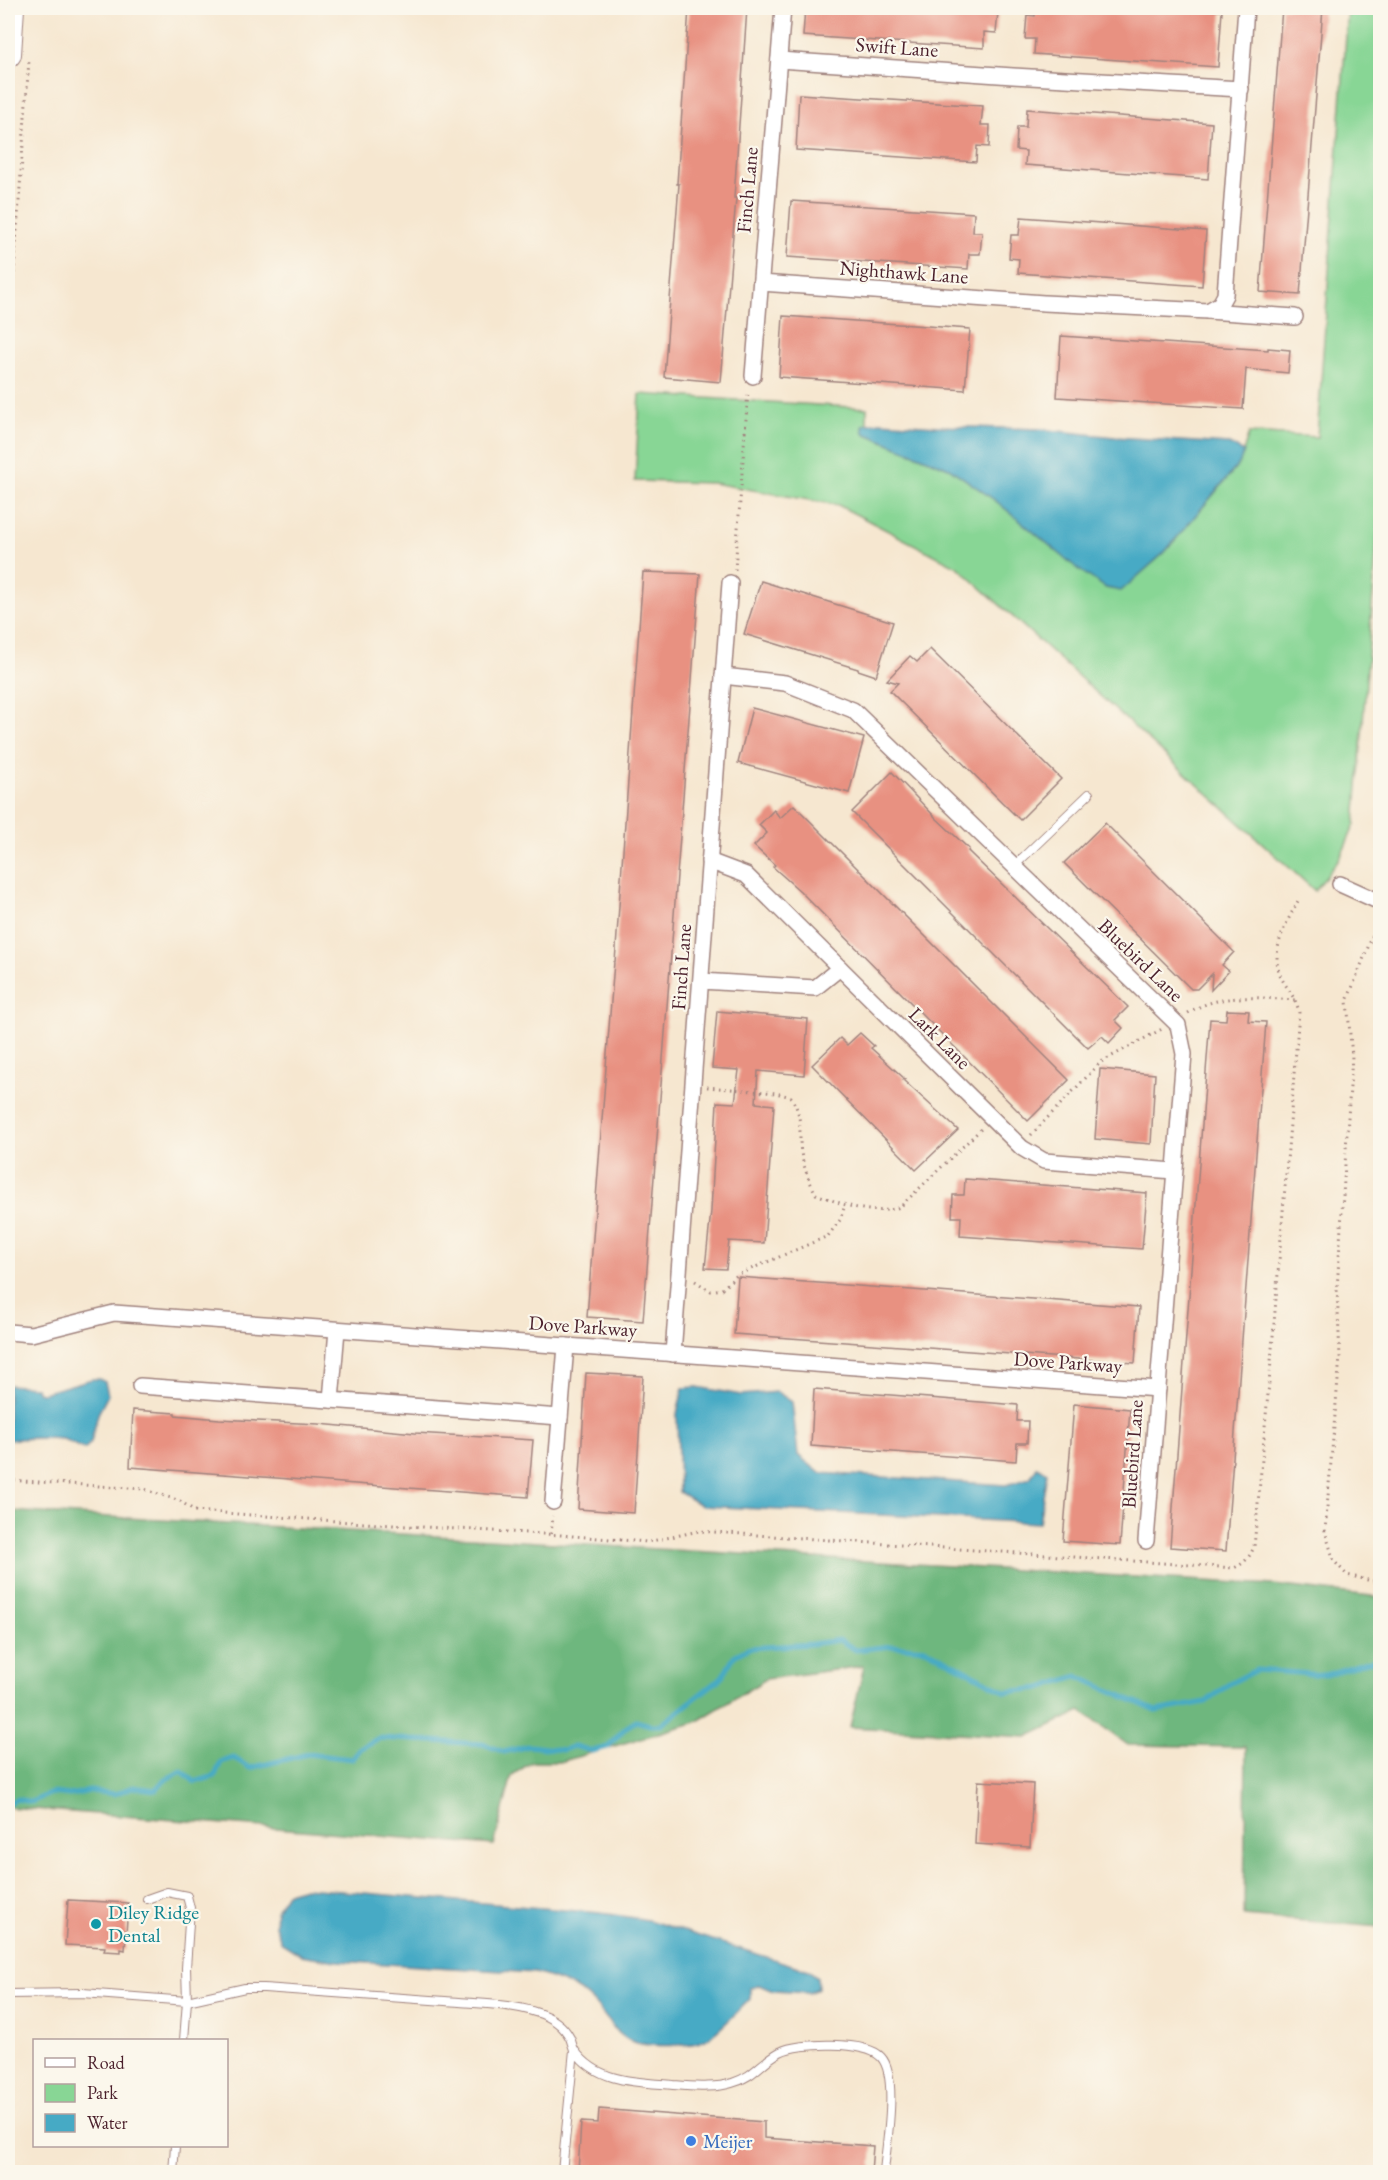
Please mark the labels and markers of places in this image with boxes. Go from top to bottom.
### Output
place label: Diley Ridge Dental [108,1899,199,1948]
marker: Diley Ridge Dental [89,1917,103,1931]
place label: Meijer [703,2128,753,2154]
marker: Meijer [684,2134,698,2148]

